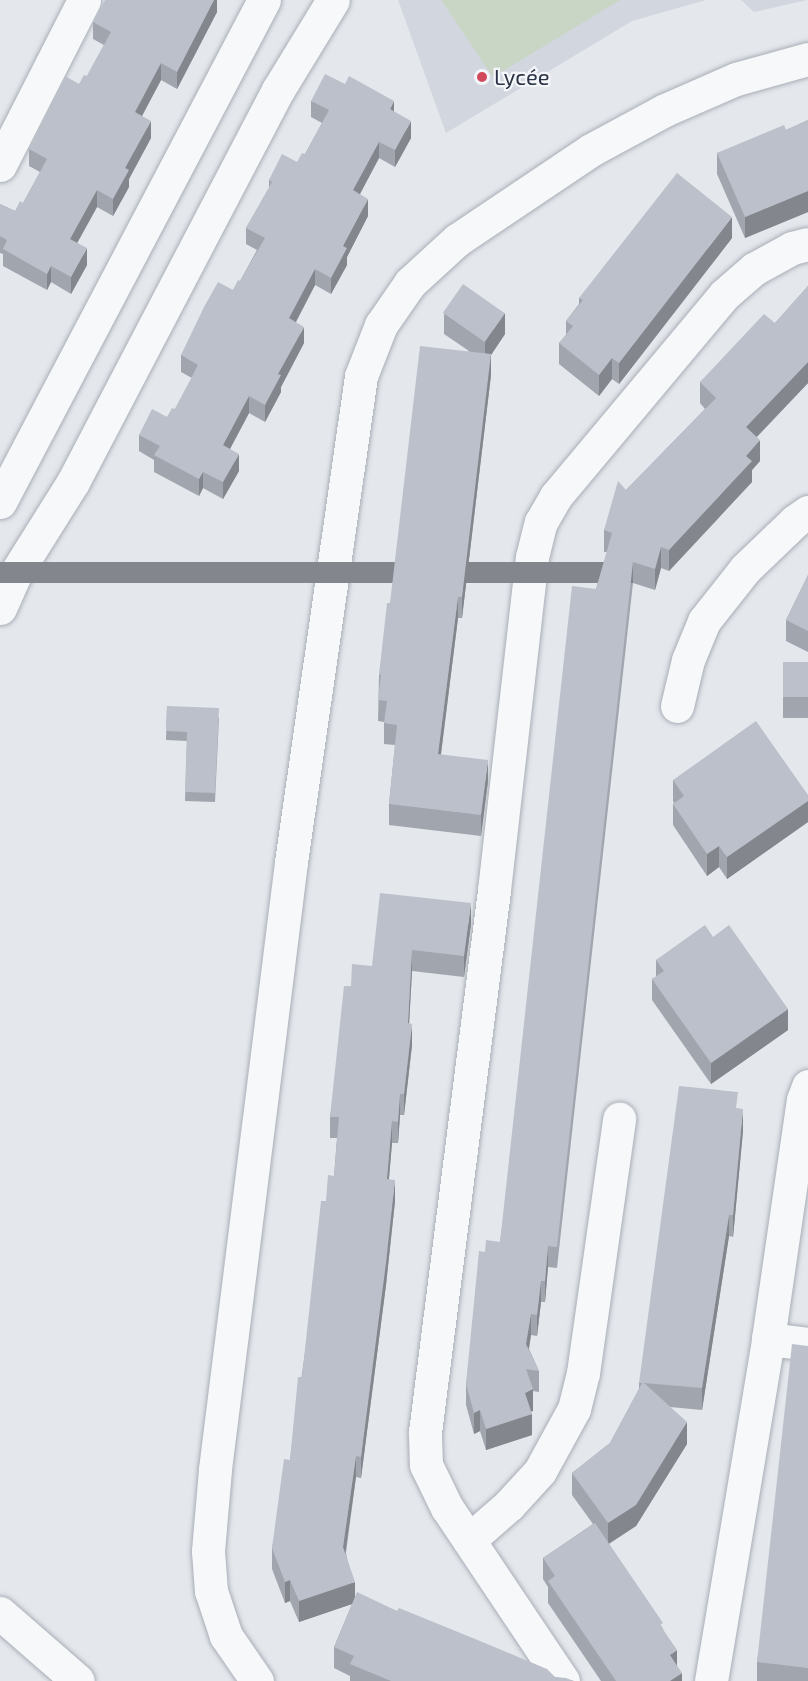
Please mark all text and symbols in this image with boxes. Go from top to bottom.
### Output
place label: Lycée [494,64,550,90]
marker: Lycée [475,70,489,84]

